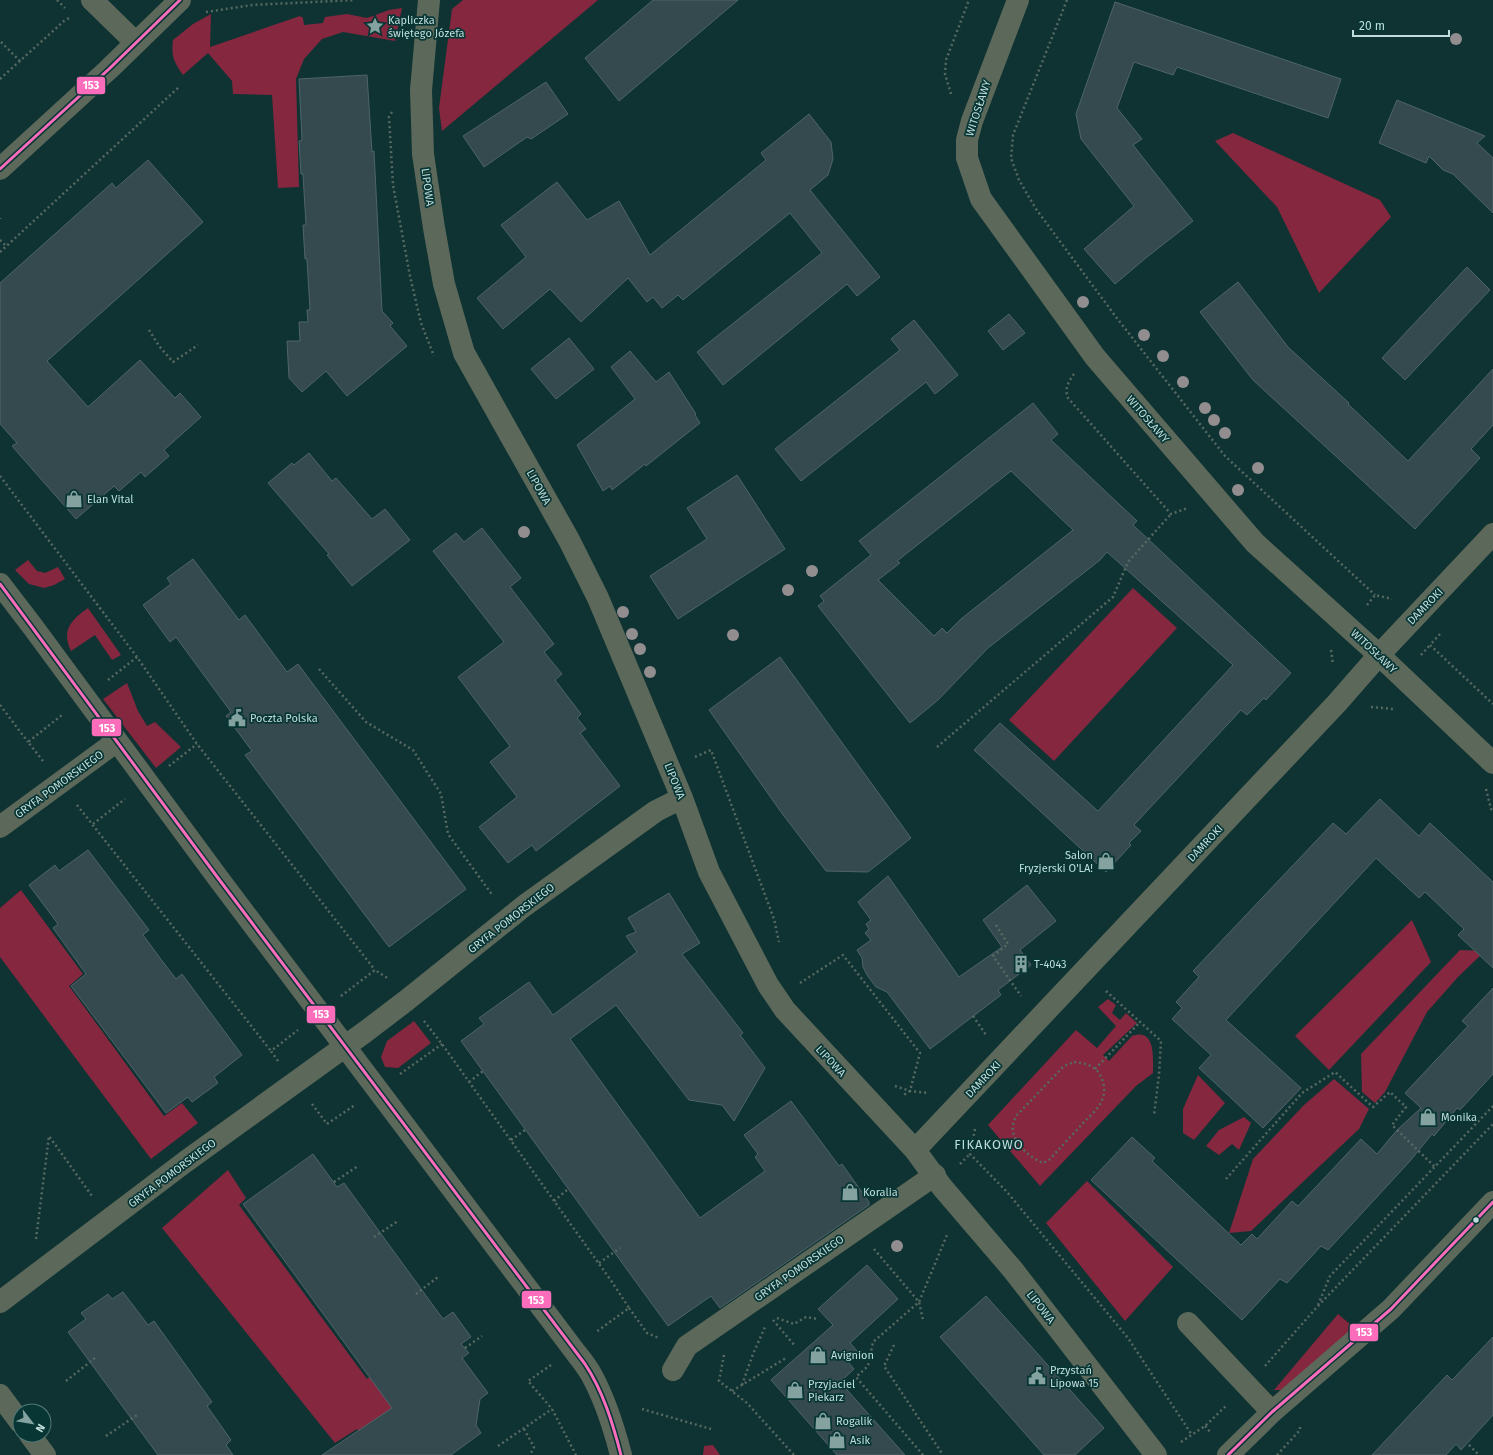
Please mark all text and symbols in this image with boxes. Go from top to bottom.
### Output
scale bar [1353,12,1449,38]
place label: Kapliczka świętego Józefa [388,14,465,40]
place icon: Kapliczka świętego Józefa [365,16,385,36]
text: 20 m [1359,19,1385,33]
line badge: 153 [76,76,106,95]
street label: WITOSŁAWY [963,78,994,138]
text: 153 [83,79,100,92]
street label: LIPOWA [418,167,437,208]
street label: WITOSŁAWY [1124,393,1172,446]
street label: LIPOWA [524,467,554,508]
shop icon: Elan Vital [64,489,84,509]
place label: Elan Vital [87,493,134,506]
street label: DAMROKI [1405,585,1446,627]
street label: WITOSŁAWY [1348,627,1399,676]
public building icon: Poczta Polska [227,708,247,728]
place label: Poczta Polska [250,712,318,725]
line badge: 153 [91,718,122,737]
text: 153 [99,722,116,735]
street label: GRYFA POMORSKIEGO [13,748,106,821]
street label: LIPOWA [661,761,688,802]
street label: DAMROKI [1185,822,1226,864]
place label: Salon Fryzjerski O'LA! [1019,849,1093,875]
shop icon: Salon Fryzjerski O'LA! [1096,851,1116,871]
street label: GRYFA POMORSKIEGO [466,881,557,956]
building icon: T-4043 [1011,954,1031,974]
place label: T-4043 [1034,958,1067,971]
line badge: 153 [306,1005,336,1024]
text: 153 [313,1008,330,1021]
street label: LIPOWA [813,1043,849,1080]
street label: DAMROKI [963,1058,1004,1100]
shop icon: Monika [1418,1107,1438,1127]
place label: Monika [1441,1111,1477,1124]
street label: GRYFA POMORSKIEGO [126,1136,219,1210]
district label: FIKAKOWO [954,1137,1024,1152]
shop icon: Koralia [840,1182,860,1202]
place label: Koralia [863,1186,898,1199]
unlabelled marker [1471,1215,1481,1225]
street label: GRYFA POMORSKIEGO [752,1233,846,1304]
street label: LIPOWA [1024,1288,1058,1327]
line badge: 153 [521,1290,552,1309]
text: 153 [528,1294,545,1307]
line badge: 153 [1349,1323,1379,1342]
text: 153 [1356,1326,1373,1339]
shop icon: Avignion [808,1345,828,1365]
place label: Avignion [831,1349,874,1362]
place label: Przystań Lipowa 15 [1050,1364,1099,1390]
public building icon: Przystań Lipowa 15 [1027,1366,1047,1386]
place label: Przyjaciel Piekarz [808,1378,855,1404]
shop icon: Przyjaciel Piekarz [785,1380,805,1400]
north arrow [12,1403,52,1443]
shop icon: Rogalik [813,1411,833,1431]
place label: Rogalik [836,1415,873,1428]
text: N [33,1421,48,1434]
shop icon: Asik [827,1430,847,1450]
place label: Asik [850,1434,871,1447]

